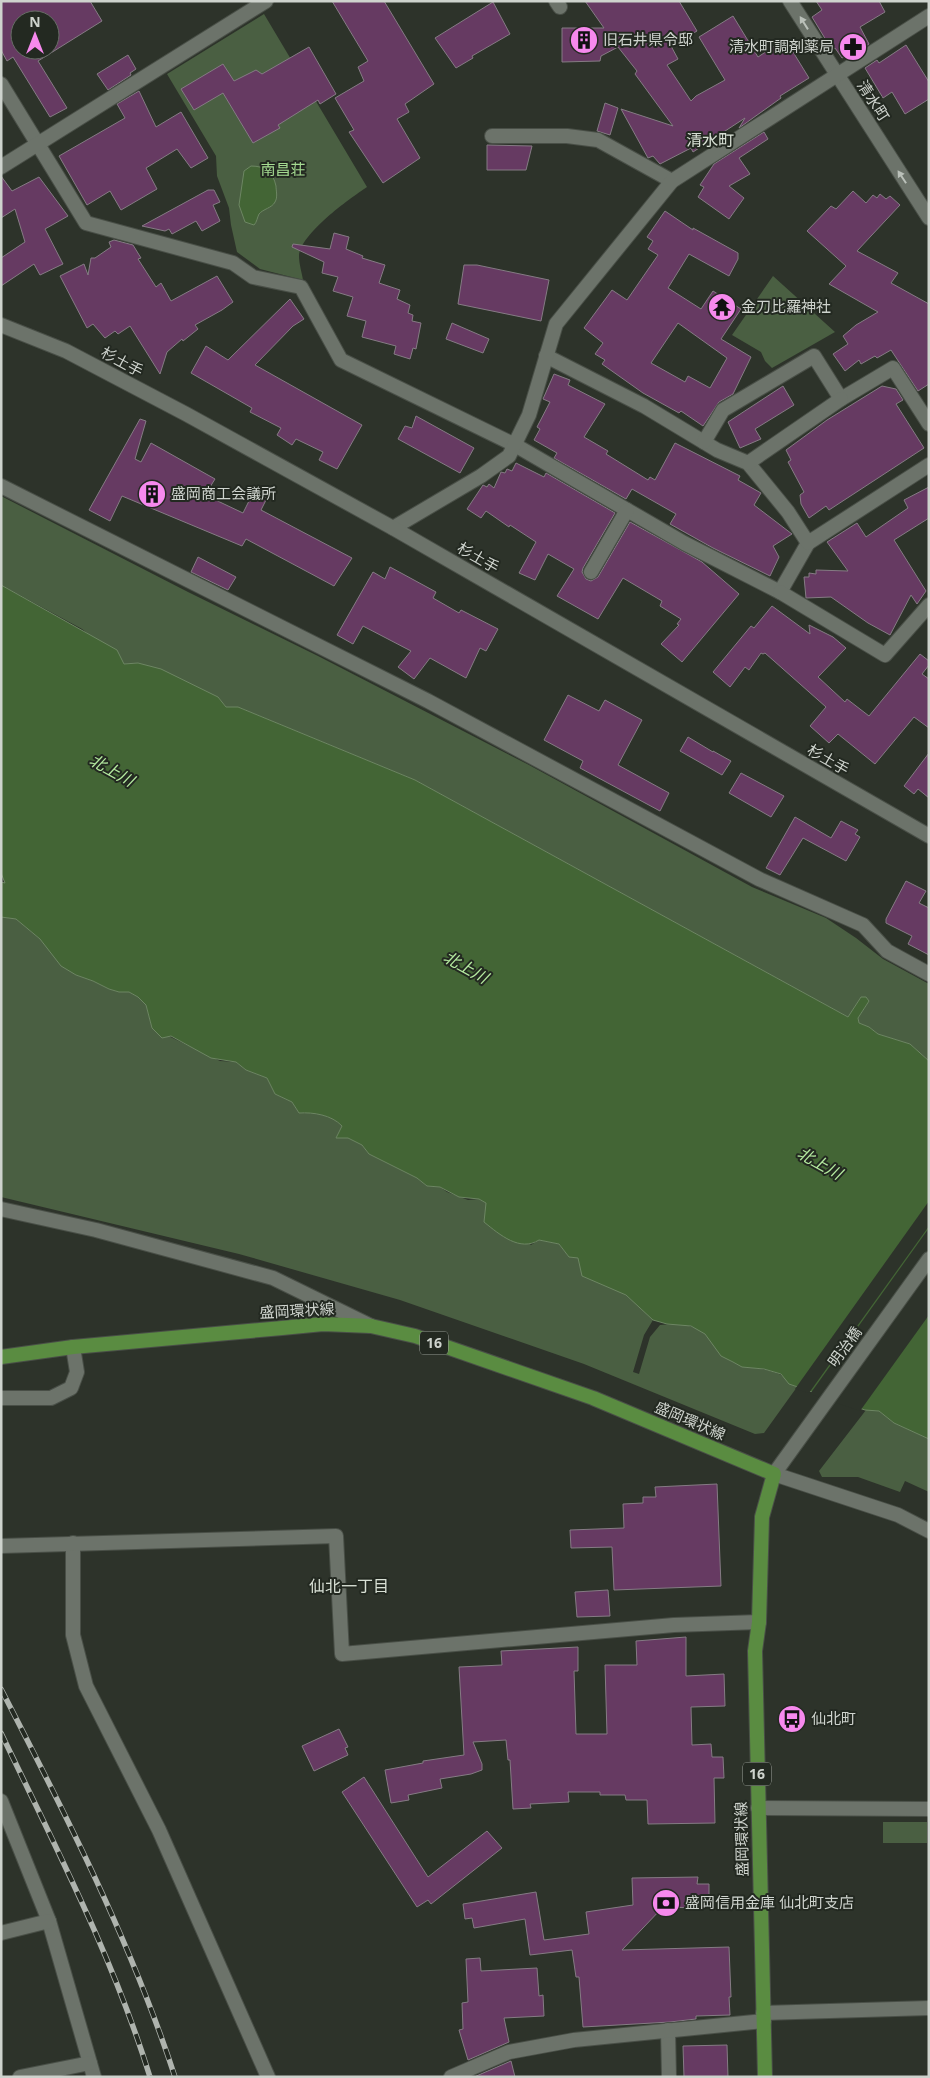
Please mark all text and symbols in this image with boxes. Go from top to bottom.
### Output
north arrow [10,10,60,60]
text: N [29,12,41,31]
one-way arrow [799,16,808,29]
building icon: 旧石井県令邸 [569,25,599,55]
place label: 旧石井県令邸 [603,29,693,49]
pharmacy icon: 清水町調剤薬局 [838,32,868,62]
place label: 清水町調剤薬局 [729,36,834,56]
street label: 清水町 [853,76,894,125]
district label: 清水町 [686,129,734,151]
park label: 南昌荘 [260,159,306,179]
one-way arrow [898,170,907,183]
temple icon: 金刀比羅神社 [707,292,737,322]
place label: 金刀比羅神社 [741,296,831,316]
street label: 杉土手 [98,342,147,381]
building icon: 盛岡商工会議所 [137,479,167,509]
place label: 盛岡商工会議所 [171,483,276,503]
street label: 杉土手 [454,537,503,577]
street label: 杉土手 [804,739,853,779]
water label: 北上川 [86,749,140,792]
water label: 北上川 [440,946,494,989]
water label: 北上川 [794,1142,848,1185]
street label: 盛岡環状線 [259,1298,335,1322]
street label: 明治橋 [823,1322,866,1370]
road number: 16 [420,1332,448,1355]
street label: 盛岡環状線 [652,1396,729,1444]
district label: 仙北一丁目 [309,1575,389,1597]
bus stop icon: 仙北町 [777,1704,807,1734]
place label: 仙北町 [811,1708,856,1728]
road number: 16 [743,1762,771,1786]
street label: 盛岡環状線 [730,1801,752,1877]
bank icon: 盛岡信用金庫 仙北町支店 [651,1888,681,1918]
place label: 盛岡信用金庫 仙北町支店 [685,1892,854,1912]

